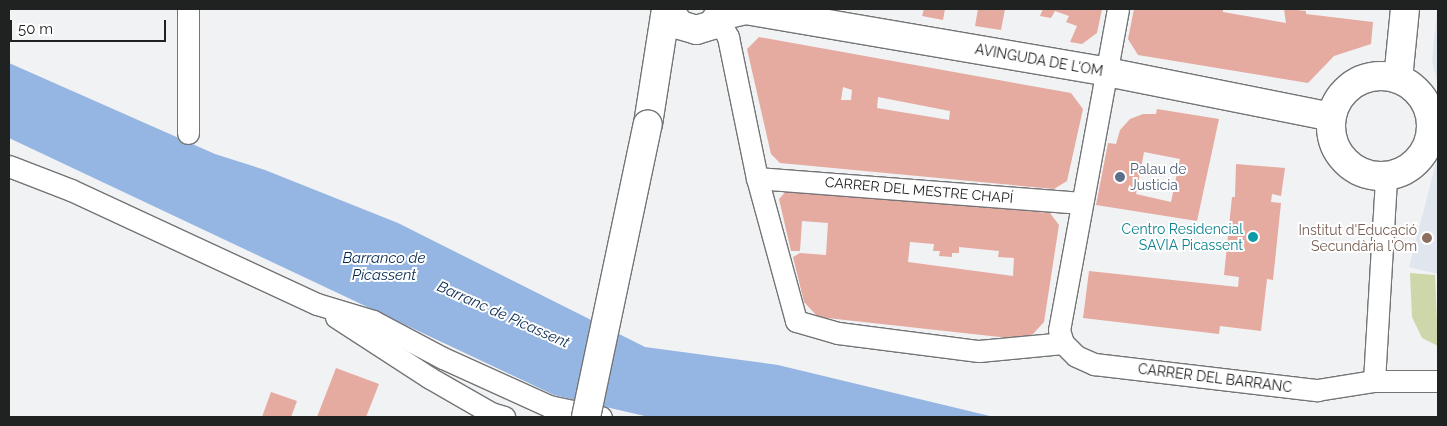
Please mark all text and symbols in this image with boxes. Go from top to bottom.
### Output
scale bar [12,10,169,42]
text: 50 m [18,20,53,38]
street label: AVINGUDA DE L'OM [973,40,1105,80]
place label: Palau de Justicia [1130,161,1187,193]
marker: Palau de Justicia [1114,171,1126,183]
street label: CARRER DEL MESTRE CHAPÍ [824,173,1014,207]
place label: Centro Residencial SAVIA Picassent [1122,221,1243,253]
place label: Institut d'Educació Secundària l'Om [1298,222,1417,254]
marker: Centro Residencial SAVIA Picassent [1247,231,1259,243]
marker: Institut d'Educació Secundària l'Om [1421,232,1433,244]
water label: Barranco de Picassent [342,249,426,284]
water label: Barranc de Picassent [434,278,572,352]
street label: CARRER DEL BARRANC [1137,360,1293,396]

